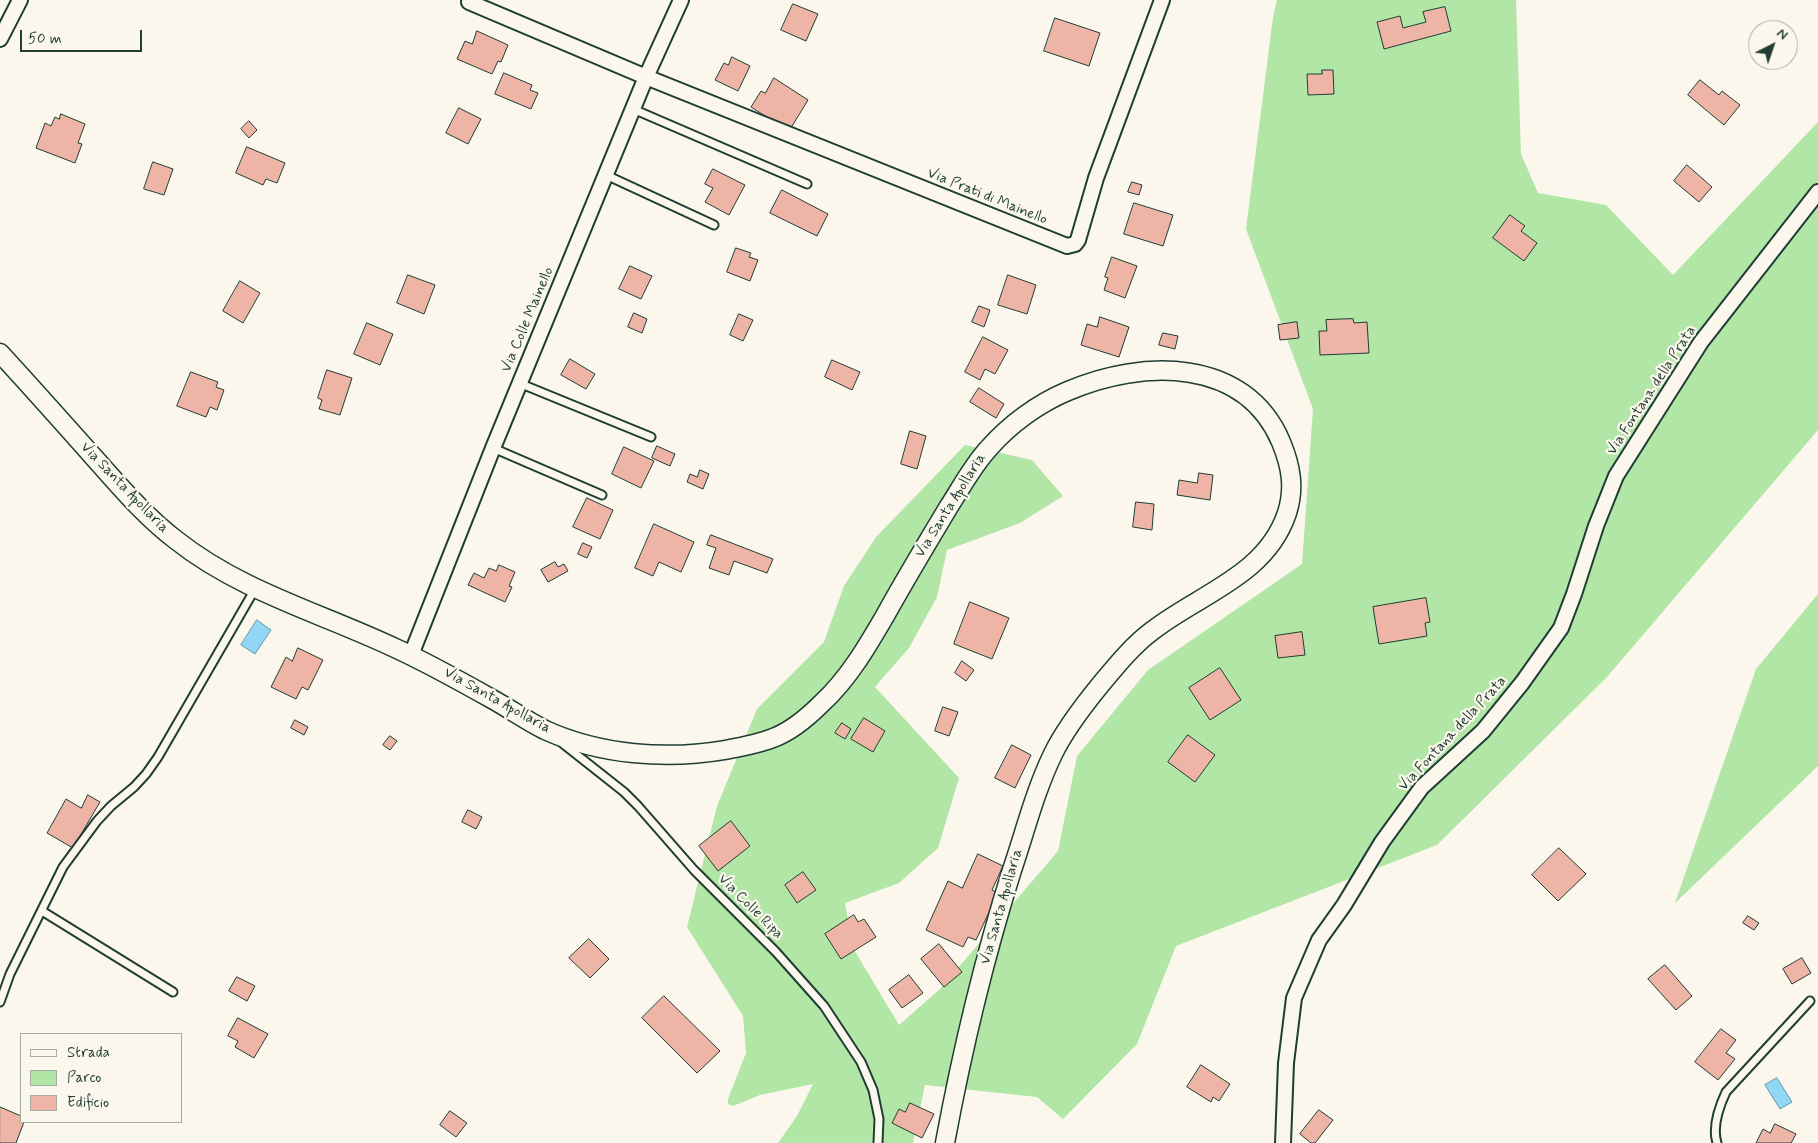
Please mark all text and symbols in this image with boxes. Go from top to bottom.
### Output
scale bar [22,20,145,52]
north arrow [1748,20,1798,70]
text: N [1773,25,1792,44]
text: 50 m [28,29,62,49]
street label: Via Prati di Mainello [924,165,1050,229]
street label: Via Colle Mainello [498,265,558,375]
street label: Via Fontana della Prata [1603,323,1701,459]
street label: Via Santa Apollaria [76,439,172,537]
street label: Via Santa Apollaria [912,451,990,561]
street label: Via Santa Apollaria [440,664,554,738]
street label: Via Fontana della Prata [1395,673,1511,795]
street label: Via Santa Apollaria [977,847,1027,967]
street label: Via Colle Ripa [714,871,786,943]
legend [20,1033,182,1123]
text: Strada [67,1043,110,1063]
text: Parco [67,1068,101,1088]
text: Edificio [67,1093,109,1113]

